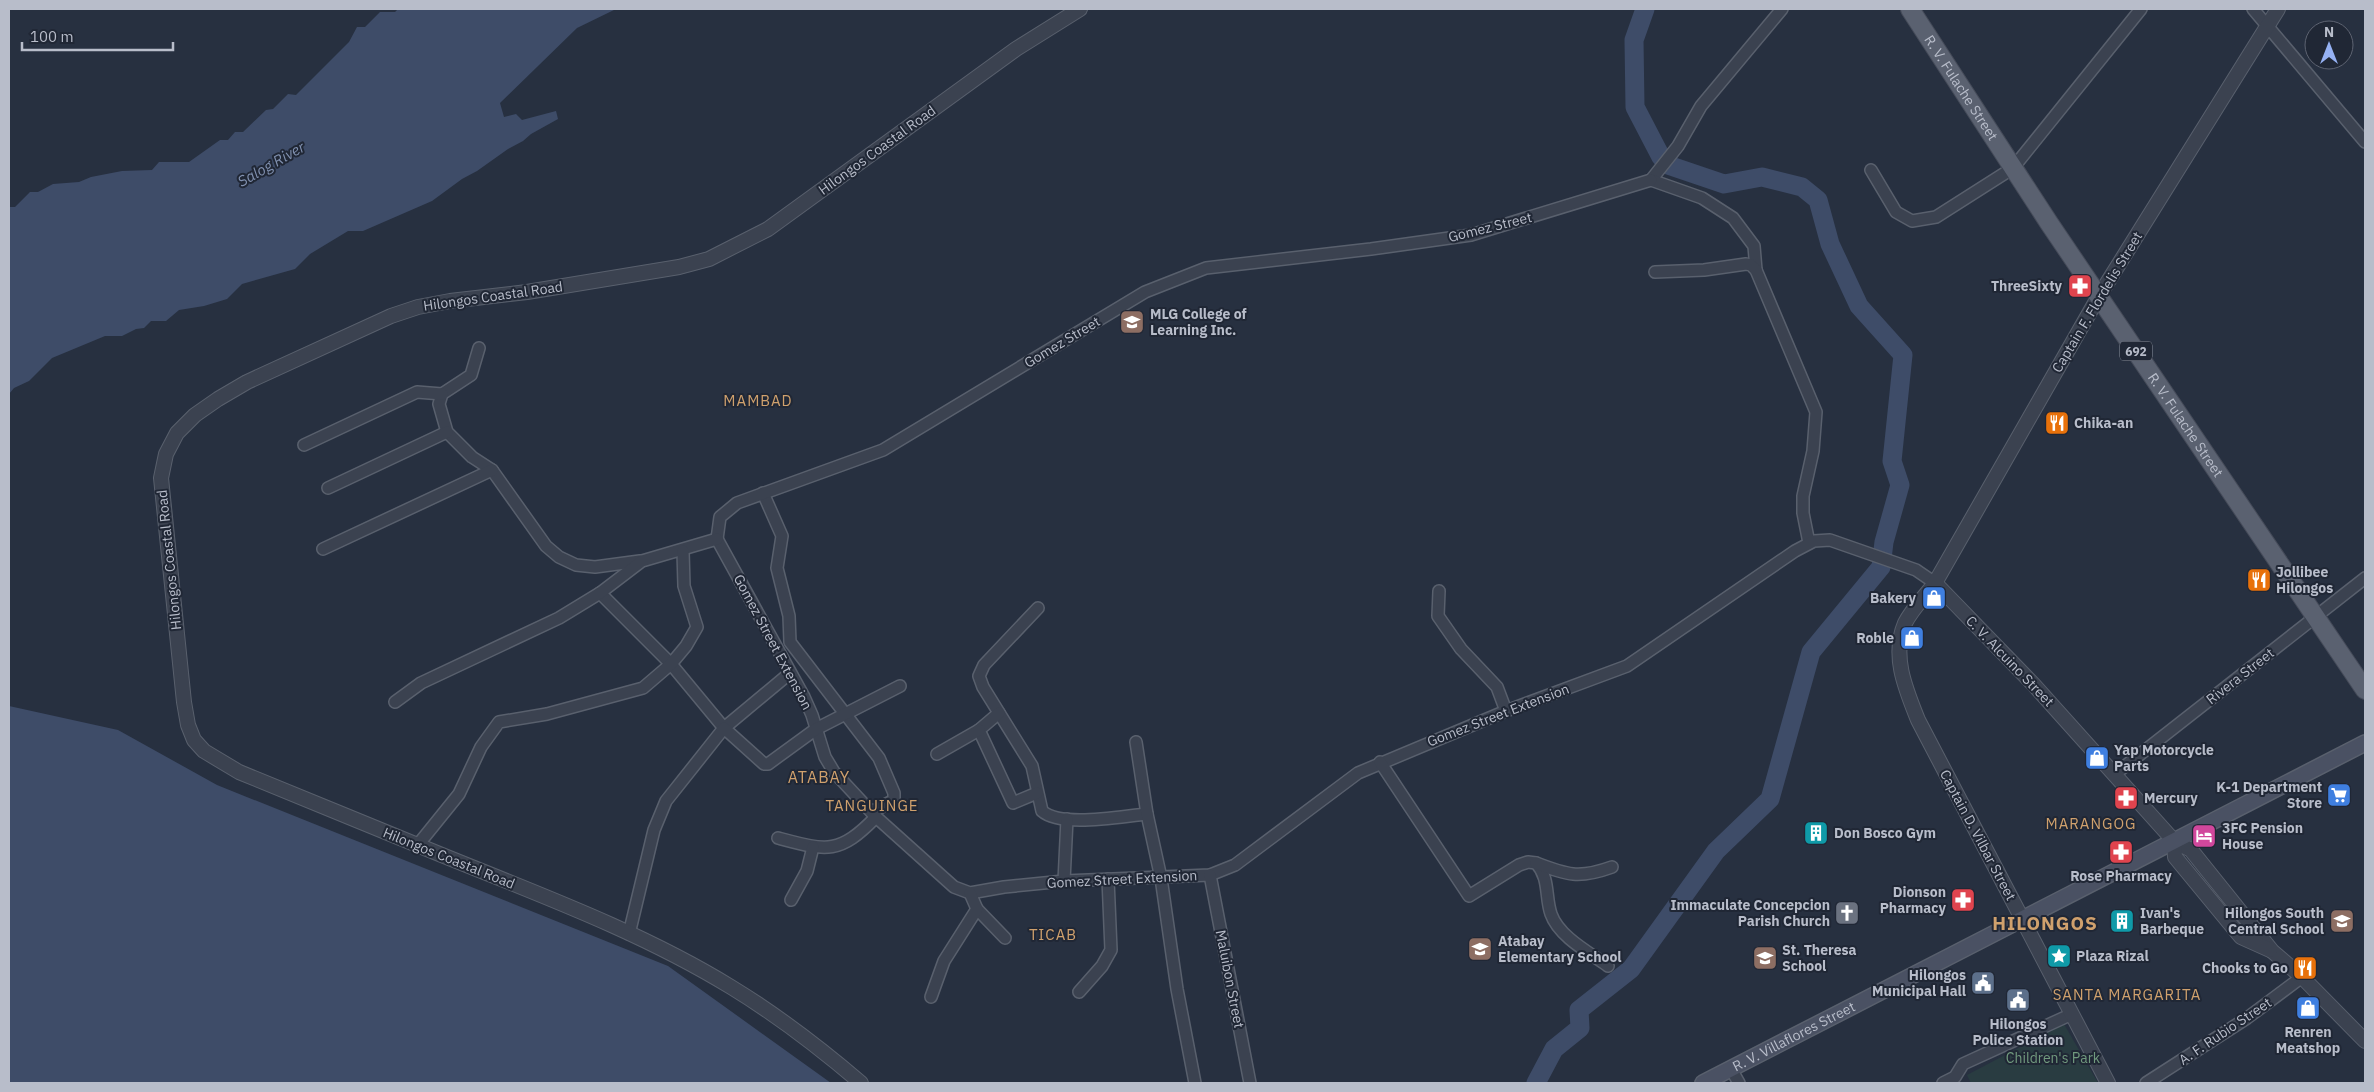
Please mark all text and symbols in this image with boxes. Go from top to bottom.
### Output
scale bar [22,20,174,52]
north arrow [2304,20,2354,70]
text: N [2324,23,2334,41]
text: 100 m [30,27,74,46]
street label: R. V. Fulache Street [1920,32,2002,144]
street label: Hilongos Coastal Road [815,101,939,199]
water label: Salog River [234,137,308,191]
street label: Gomez Street [1446,208,1534,246]
street label: Captain F. Flordelis Street [2048,228,2146,376]
pharmacy icon: ThreeSixty [2067,273,2093,299]
street label: Hilongos Coastal Road [422,277,564,315]
place label: ThreeSixty [1991,277,2063,295]
place label: MLG College of Learning Inc. [1150,305,1247,339]
school or university icon: MLG College of Learning Inc. [1119,309,1145,335]
street label: Gomez Street [1021,312,1103,372]
road number: 692 [2120,342,2152,361]
street label: R. V. Fulache Street [2144,369,2227,481]
district label: MAMBAD [723,391,793,410]
restaurant icon: Chika-an [2044,410,2070,436]
place label: Chika-an [2074,414,2133,432]
street label: Hilongos Coastal Road [153,489,185,631]
place label: Jollibee Hilongos [2276,563,2333,597]
restaurant icon: Jollibee Hilongos [2246,567,2272,593]
street label: Gomez Street Extension [730,571,816,713]
shop icon: Bakery [1921,585,1947,611]
place label: Bakery [1870,589,1917,607]
street label: C. V. Alcuino Street [1962,612,2058,710]
shop icon: Roble [1899,625,1925,651]
place label: Roble [1856,629,1894,647]
street label: Rivera Street [2202,644,2278,708]
street label: Gomez Street Extension [1424,680,1572,750]
place label: Yap Motorcycle Parts [2114,741,2214,775]
shop icon: Yap Motorcycle Parts [2084,745,2110,771]
street label: Captain D. Vilbar Street [1936,766,2020,904]
district label: ATABAY [788,767,850,787]
place label: K-1 Department Store [2216,778,2322,812]
supermarket icon: K-1 Department Store [2326,782,2352,808]
pharmacy icon: Mercury [2113,785,2139,811]
place label: Mercury [2144,789,2198,807]
district label: TANGUINGE [825,796,919,815]
district label: MARANGOG [2045,814,2137,833]
place label: 3FC Pension House [2222,819,2303,853]
building icon: Don Bosco Gym [1803,820,1829,846]
street label: Hilongos Coastal Road [380,823,518,893]
hotel icon: 3FC Pension House [2191,823,2217,849]
place label: Don Bosco Gym [1834,824,1936,842]
pharmacy icon: Rose Pharmacy [2108,839,2134,865]
street label: Gomez Street Extension [1046,866,1198,892]
place label: Rose Pharmacy [2070,867,2172,885]
place label: Dionson Pharmacy [1880,883,1947,917]
pharmacy icon: Dionson Pharmacy [1950,887,1976,913]
place label: Immaculate Concepcion Parish Church [1670,896,1830,930]
church icon: Immaculate Concepcion Parish Church [1834,900,1860,926]
place label: Ivan's Barbeque [2140,904,2204,938]
place label: Hilongos South Central School [2225,904,2324,938]
building icon: Ivan's Barbeque [2109,908,2135,934]
school or university icon: Hilongos South Central School [2329,908,2355,934]
district label: HILONGOS [1992,911,2098,935]
district label: TICAB [1029,925,1077,944]
street label: Maluibon Street [1212,928,1248,1030]
place label: Atabay Elementary School [1498,932,1622,966]
school or university icon: Atabay Elementary School [1467,936,1493,962]
place label: St. Theresa School [1782,941,1857,975]
place icon: Plaza Rizal [2046,943,2072,969]
school or university icon: St. Theresa School [1752,945,1778,971]
place label: Plaza Rizal [2076,947,2149,965]
restaurant icon: Chooks to Go [2292,955,2318,981]
place label: Chooks to Go [2202,959,2288,977]
place label: Hilongos Municipal Hall [1872,966,1966,1000]
public building icon: Hilongos Municipal Hall [1970,970,1996,996]
district label: SANTA MARGARITA [2053,985,2201,1004]
public building icon: Hilongos Police Station [2005,987,2031,1013]
street label: A. F. Rubio Street [2175,993,2275,1069]
shop icon: Renren Meatshop [2295,995,2321,1021]
street label: R. V. Villaflores Street [1729,997,1858,1075]
place label: Hilongos Police Station [1973,1015,2063,1049]
place label: Renren Meatshop [2276,1023,2340,1057]
park label: Children's Park [2006,1049,2101,1067]

